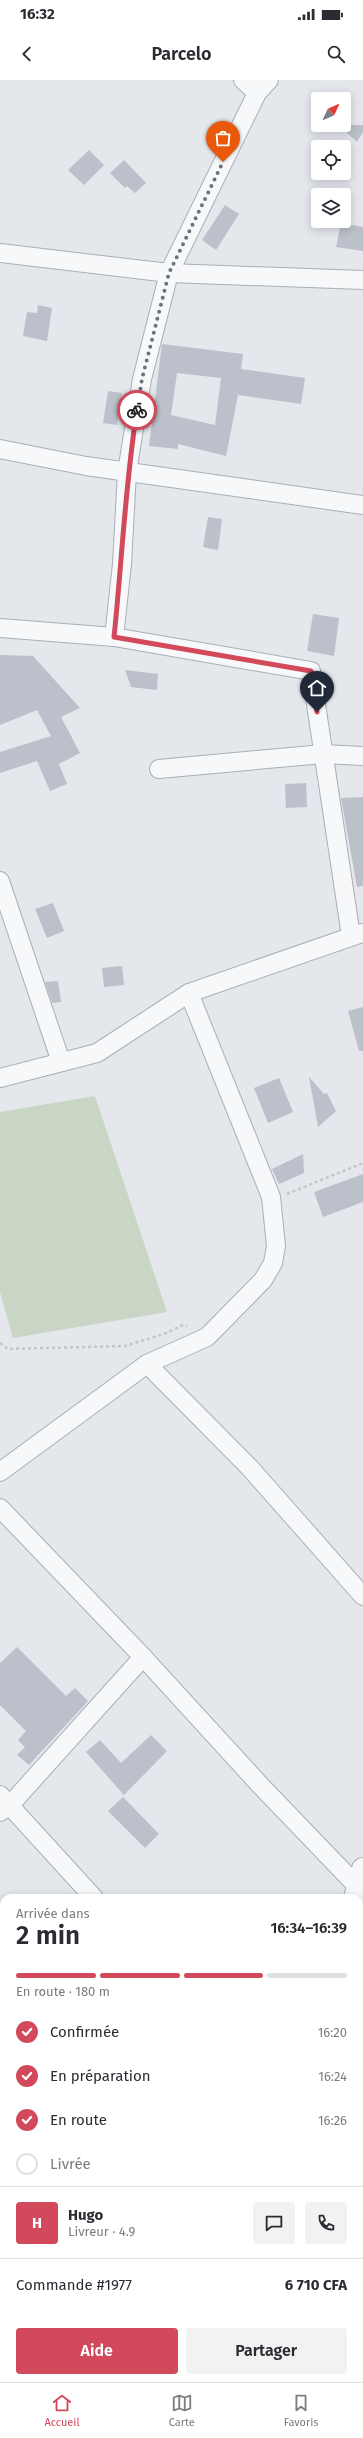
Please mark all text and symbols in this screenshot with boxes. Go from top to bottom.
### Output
text: 16:32 [20,5,55,23]
icon: back [16,43,38,65]
text: Parcelo [151,43,212,65]
icon: search [325,43,347,65]
north arrow [311,92,351,132]
map controls [311,92,351,228]
pin [206,121,240,162]
icon: bag [212,127,234,149]
button: locate [311,140,351,180]
button: layers [311,188,351,228]
courier [117,390,157,430]
icon: bike [126,399,148,421]
pin [300,671,334,712]
icon: home [306,677,328,699]
text: Arrivée dans [16,1906,90,1921]
text: 16:34–16:39 [270,1919,347,1937]
text: 2 min [16,1920,80,1951]
text: En route · 180 m [16,1984,110,1999]
icon: check [16,2021,38,2043]
text: Confirmée [50,2023,119,2041]
text: 16:20 [318,2025,347,2040]
icon: check [16,2065,38,2087]
text: En préparation [50,2067,151,2085]
text: 16:24 [318,2069,347,2084]
icon: check [16,2109,38,2131]
text: En route [50,2111,107,2129]
text: 16:26 [318,2113,347,2128]
text: Livrée [50,2155,91,2173]
button: chat [253,2202,295,2244]
button: phone [305,2202,347,2244]
text: Hugo [68,2206,103,2224]
text: H [32,2214,42,2232]
text: Livreur · 4.9 [68,2224,135,2239]
text: Commande #1977 [16,2276,132,2294]
text: 6 710 CFA [285,2276,347,2294]
button: Aide [16,2328,178,2374]
button: Partager [186,2328,347,2374]
tab: Accueil [44,2392,80,2429]
tab: Carte [169,2392,195,2429]
tab: Favoris [284,2392,319,2429]

